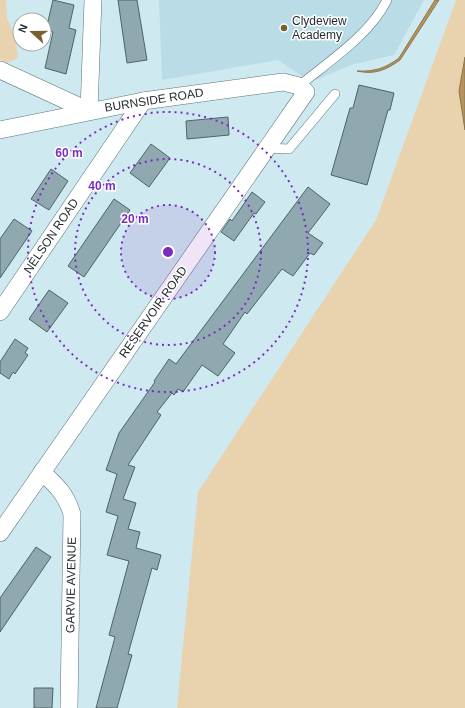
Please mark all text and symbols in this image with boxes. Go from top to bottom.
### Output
north arrow [12,12,52,52]
place label: Clydeview Academy [292,14,347,42]
text: N [16,23,30,34]
marker: Clydeview Academy [279,23,289,33]
street label: BURNSIDE ROAD [104,85,205,115]
text: 60 m [55,146,83,160]
text: 40 m [88,179,116,193]
street label: NELSON ROAD [21,196,81,276]
text: 20 m [121,212,149,226]
centre of rings [161,245,175,259]
street label: RESERVOIR ROAD [116,263,190,360]
street label: GARVIE AVENUE [63,537,79,633]

